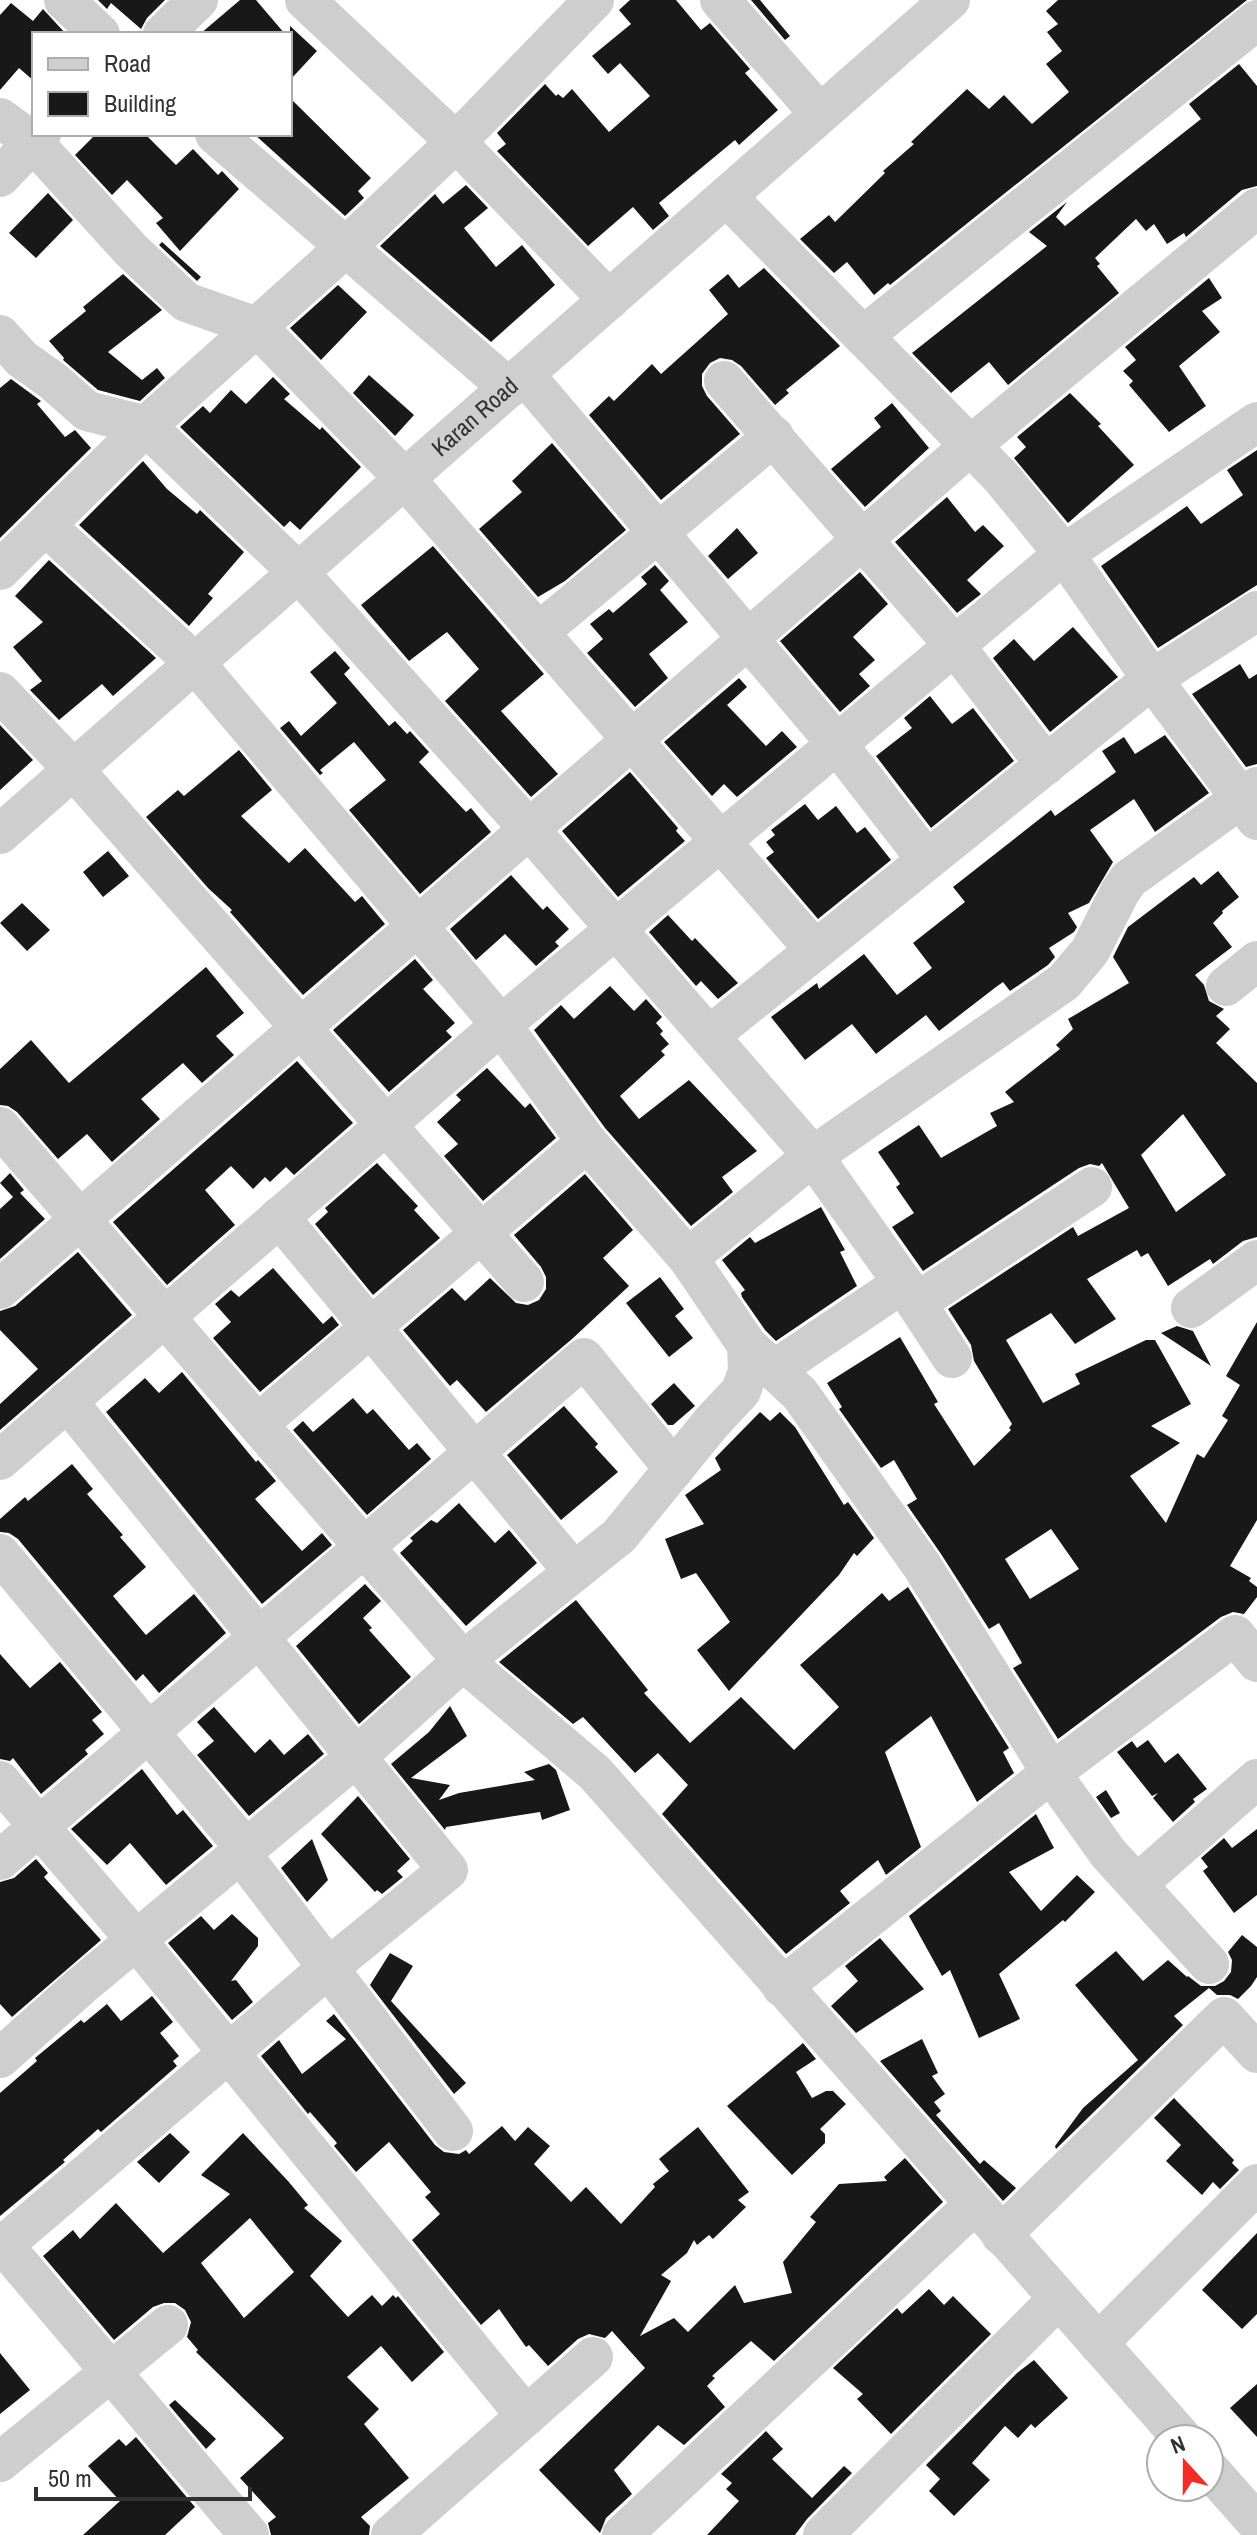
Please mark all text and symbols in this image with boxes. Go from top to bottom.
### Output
legend [32,32,292,136]
text: Road [104,47,151,79]
text: Building [104,87,176,119]
street label: Karan Road [424,370,524,463]
north arrow [1145,2423,1225,2503]
text: N [1166,2428,1189,2461]
scale bar [36,2451,250,2501]
text: 50 m [48,2462,92,2494]

